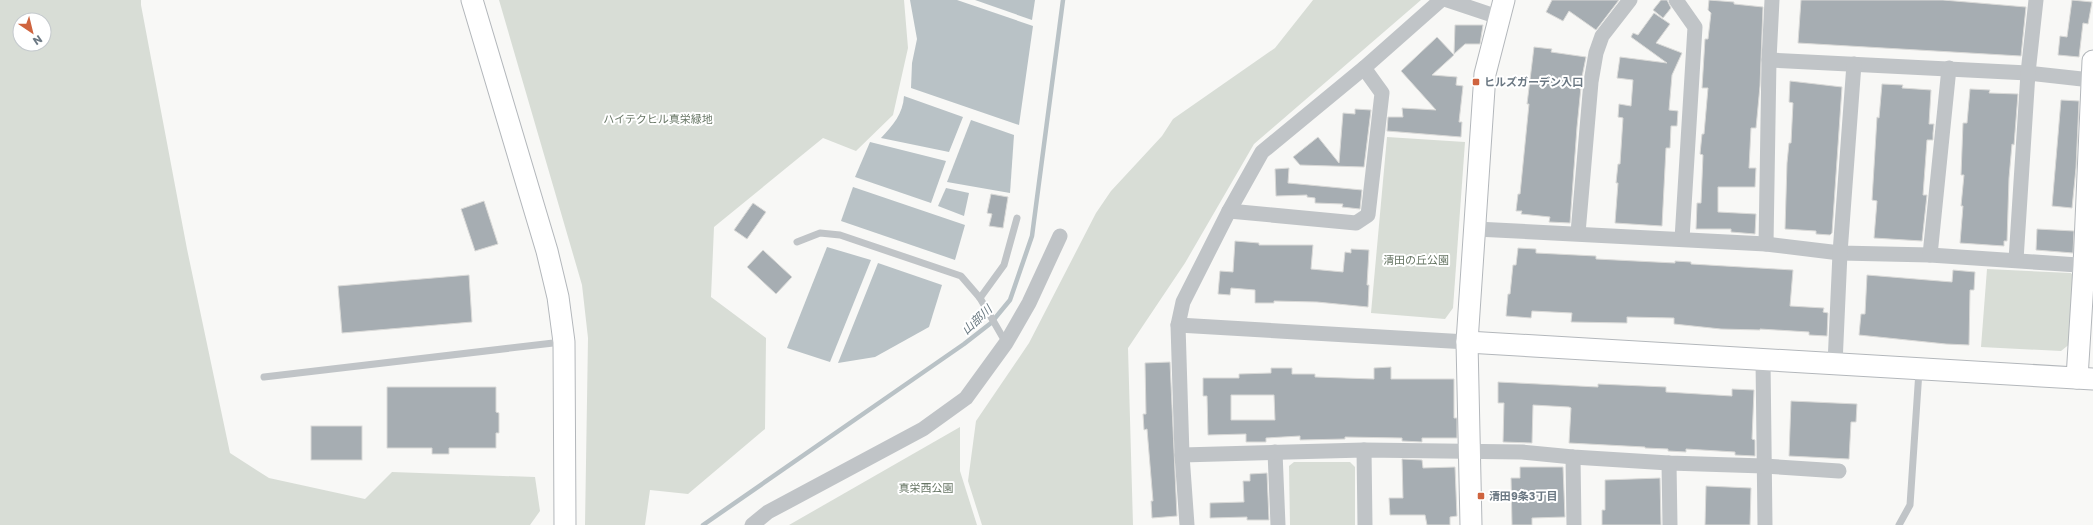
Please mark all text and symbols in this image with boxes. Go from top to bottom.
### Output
north arrow [12,12,52,52]
text: N [30,31,46,49]
place label: ヒルズガーデン入口 [1484,74,1583,90]
marker: ヒルズガーデン入口 [1471,77,1481,87]
park label: ハイテクヒル真栄緑地 [603,111,713,127]
park label: 清田の丘公園 [1383,252,1449,268]
water label: 山部川 [958,300,997,338]
park label: 真栄西公園 [899,480,954,496]
place label: 清田9条3丁目 [1489,488,1557,504]
marker: 清田9条3丁目 [1476,491,1486,501]

